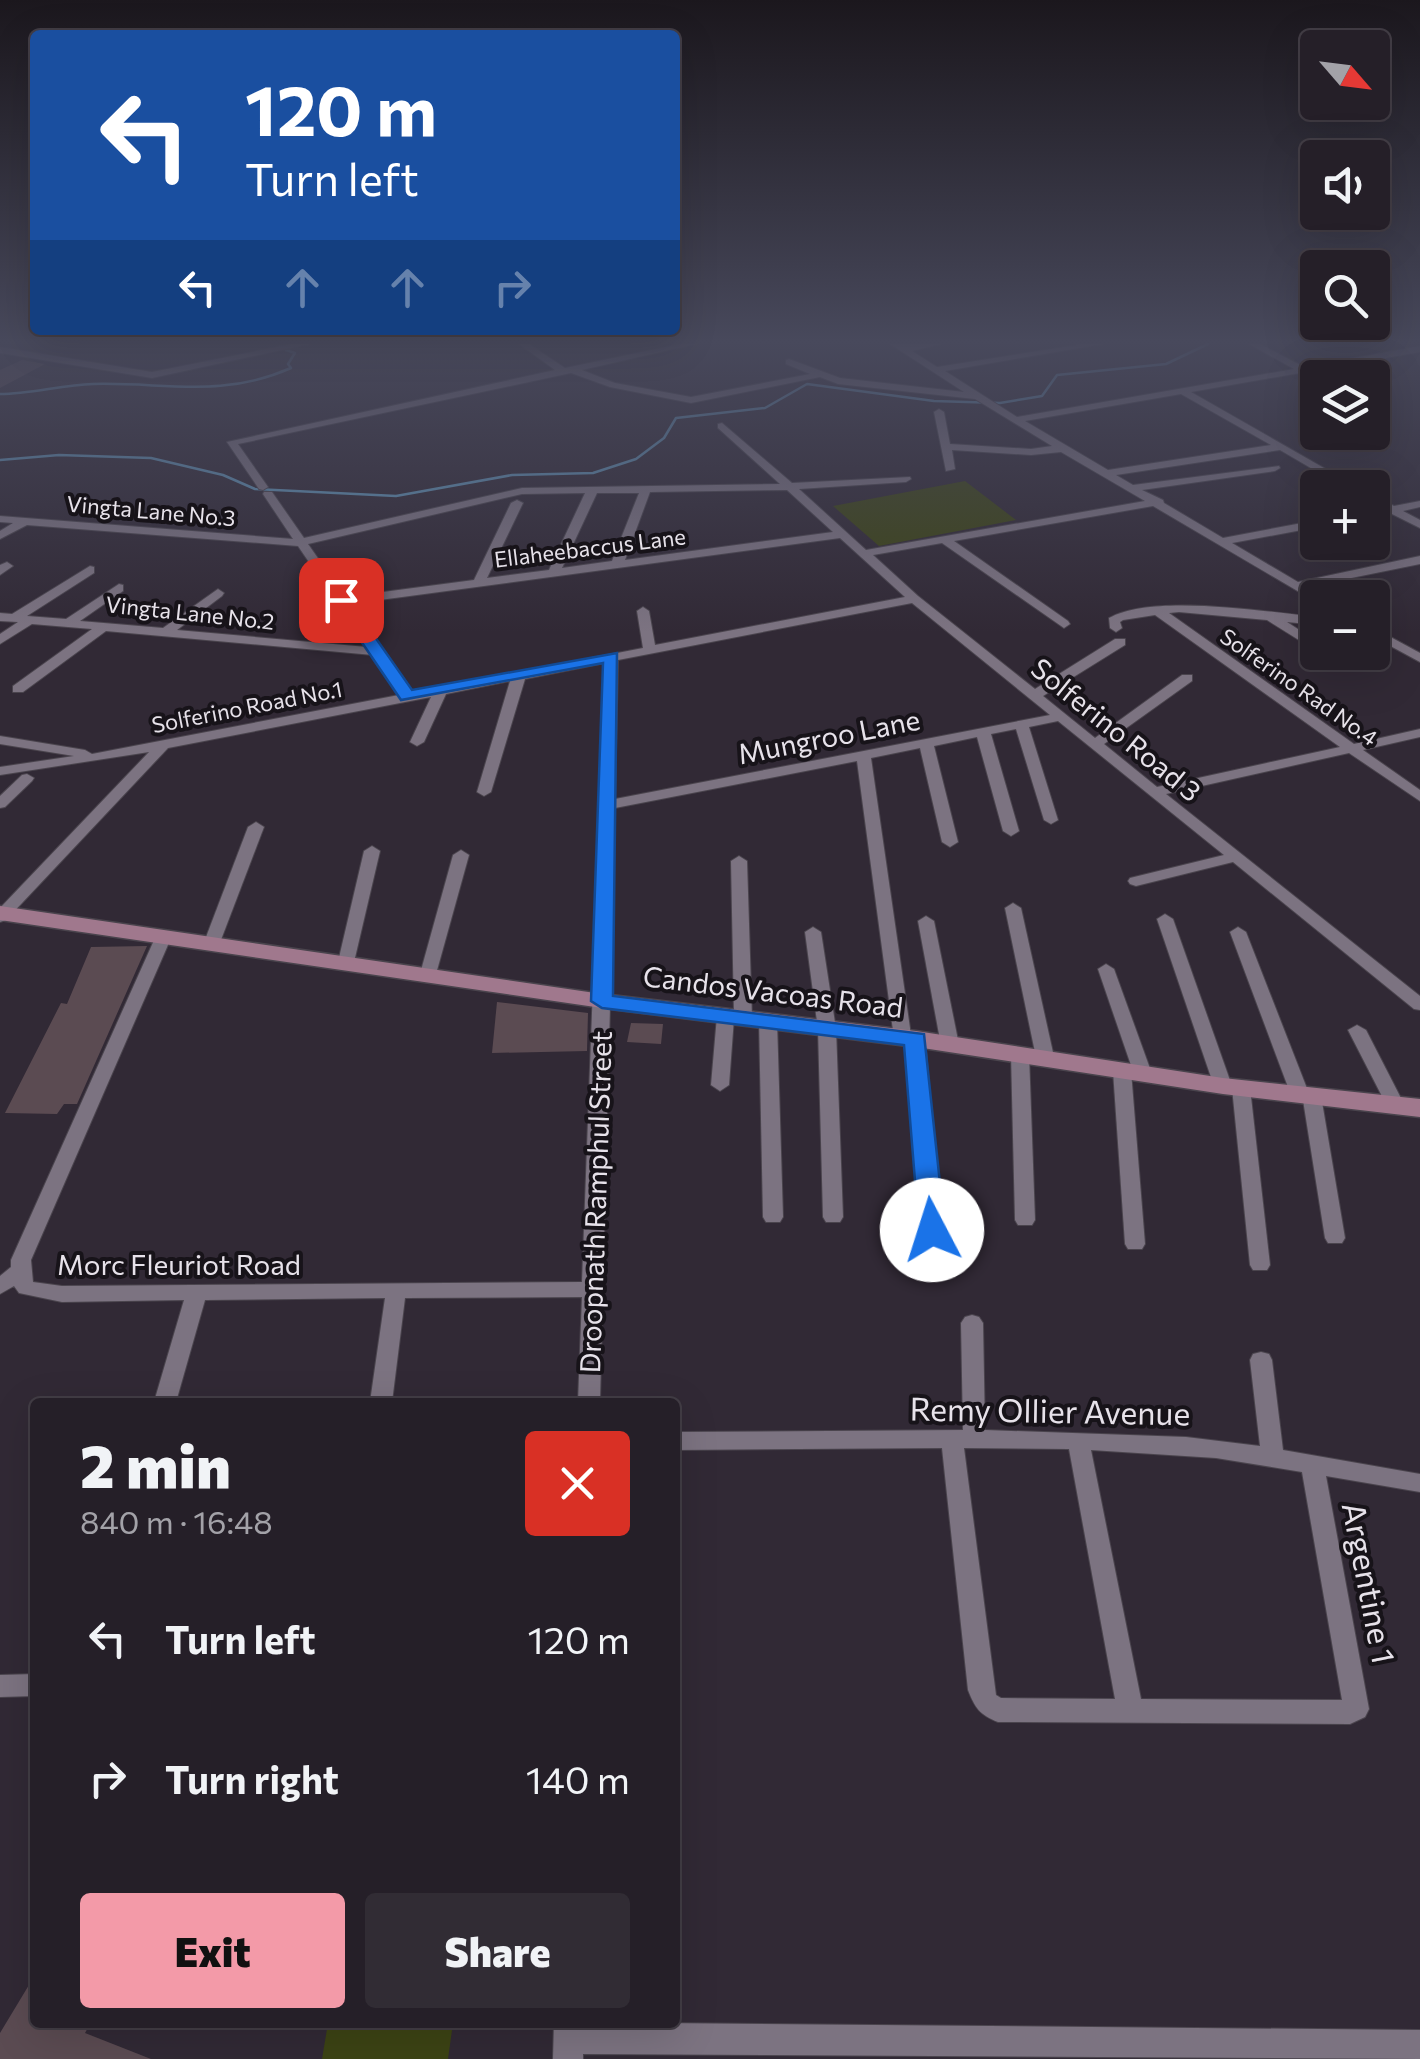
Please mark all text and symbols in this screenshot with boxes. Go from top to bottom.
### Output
north arrow [1300,30,1390,120]
map controls [1300,30,1390,670]
text: 120 m [245,65,437,150]
icon: left [80,70,210,200]
button: sound [1300,140,1390,230]
text: Turn left [245,150,419,205]
button: search [1300,250,1390,340]
icon: left [170,260,225,315]
icon: ahead [275,260,330,315]
icon: ahead [380,260,435,315]
icon: right [485,260,540,315]
button: layers [1300,360,1390,450]
button: + [1300,470,1390,560]
street label: Vingta Lane No.3 [65,490,237,531]
street label: Ellaheebaccus Lane [493,522,687,573]
pin [299,558,384,643]
icon: arrive [314,573,369,628]
button: − [1300,580,1390,670]
street label: Vingta Lane No.2 [105,590,276,635]
street label: Solferino Rad No.4 [1215,622,1383,751]
street label: Solferino Road 3 [1025,650,1208,808]
street label: Solferino Road No.1 [149,675,344,738]
street label: Mungroo Lane [735,702,923,770]
street label: Candos Vacoas Road [641,958,905,1024]
street label: Droopnath Ramphul Street [572,1030,618,1374]
position arrow [880,1178,984,1282]
street label: Morc Fleuriot Road [57,1247,301,1281]
street label: Remy Ollier Avenue [909,1388,1191,1432]
text: 2 min [80,1427,231,1500]
button: close [525,1431,630,1536]
street label: Argentine 1 [1335,1499,1405,1667]
text: 840 m · 16:48 [80,1501,273,1541]
icon: left [80,1611,135,1666]
text: Turn left [165,1615,316,1662]
text: 120 m [528,1615,630,1662]
icon: right [80,1751,135,1806]
text: Turn right [165,1755,339,1802]
text: 140 m [526,1755,630,1802]
button: Exit [80,1893,345,2008]
button: Share [365,1893,630,2008]

